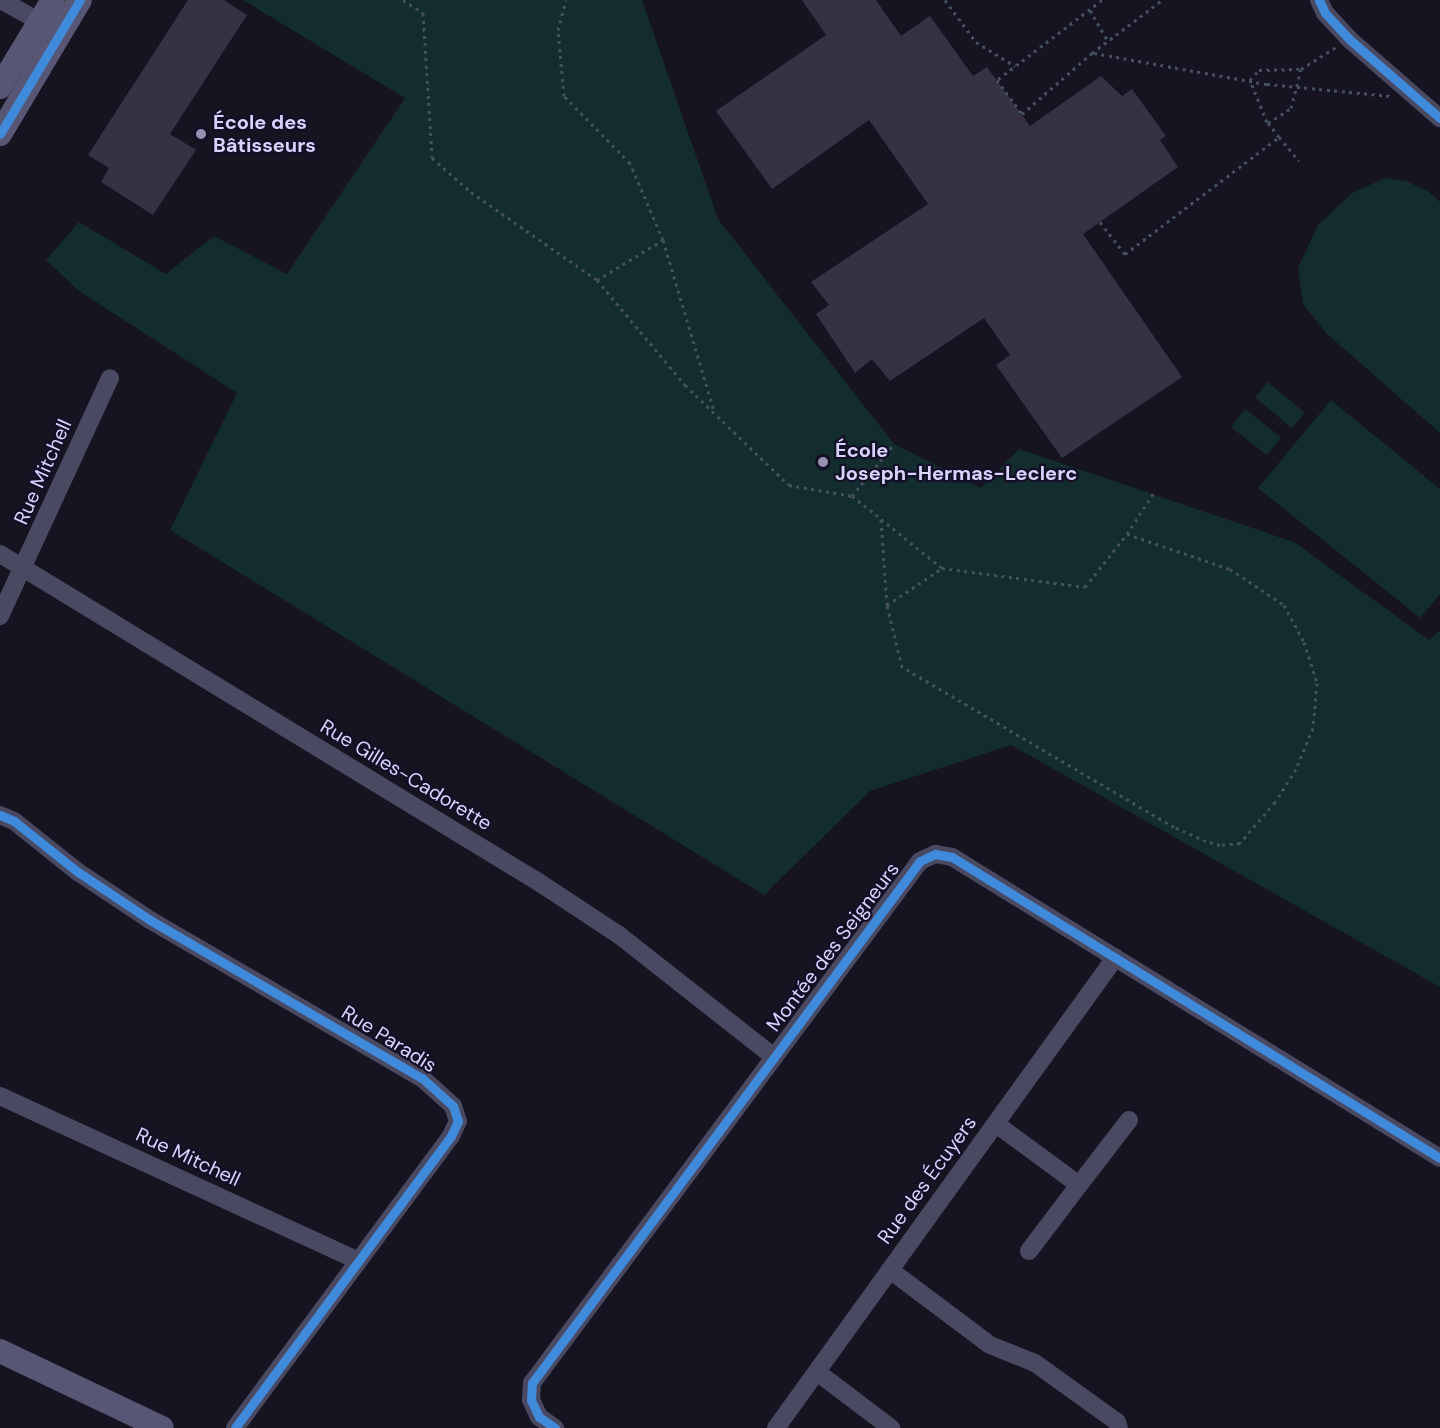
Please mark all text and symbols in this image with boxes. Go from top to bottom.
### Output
place label: École des Bâtisseurs [213,110,316,157]
marker: École des Bâtisseurs [194,127,208,141]
street label: Rue Mitchell [9,416,77,528]
place label: École Joseph-Hermas-Leclerc [835,438,1077,485]
marker: École Joseph-Hermas-Leclerc [816,455,830,469]
street label: Rue Gilles-Cadorette [316,714,496,836]
street label: Montée des Seigneurs [762,858,904,1036]
street label: Rue Paradis [337,1000,441,1078]
street label: Rue des Écuyers [872,1111,982,1249]
street label: Rue Mitchell [132,1122,244,1192]

